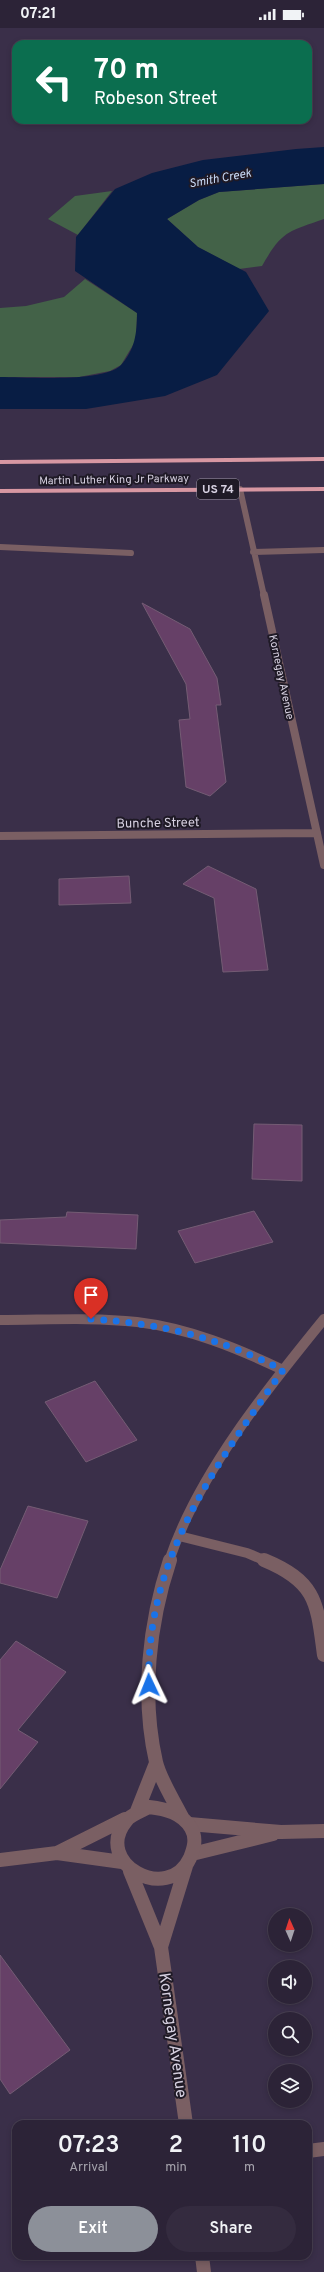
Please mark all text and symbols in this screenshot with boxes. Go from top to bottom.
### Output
text: 07:21 [20,5,56,24]
text: 70 m [94,53,159,89]
icon: left [28,56,80,108]
text: Robeson Street [94,88,218,111]
water label: Smith Creek [188,165,254,192]
street label: Martin Luther King Jr Parkway [39,472,189,488]
road number: US 74 [197,479,239,499]
street label: Kornegay Avenue [265,633,297,721]
street label: Bunche Street [116,815,200,833]
pin [74,1278,108,1319]
icon: arrive [80,1284,102,1306]
position arrow [128,1664,170,1706]
north arrow [268,1908,312,1952]
map controls [268,1908,312,2108]
button: sound [268,1960,312,2004]
street label: Kornegay Avenue [153,1972,191,2099]
button: search [268,2012,312,2056]
button: layers [268,2064,312,2108]
text: 07:23 [57,2131,120,2161]
text: 2 [169,2131,183,2161]
text: 110 [232,2131,267,2161]
text: Arrival [69,2160,108,2176]
text: min [165,2160,187,2176]
text: m [244,2160,255,2176]
button: Exit [28,2206,158,2252]
button: Share [166,2206,296,2252]

